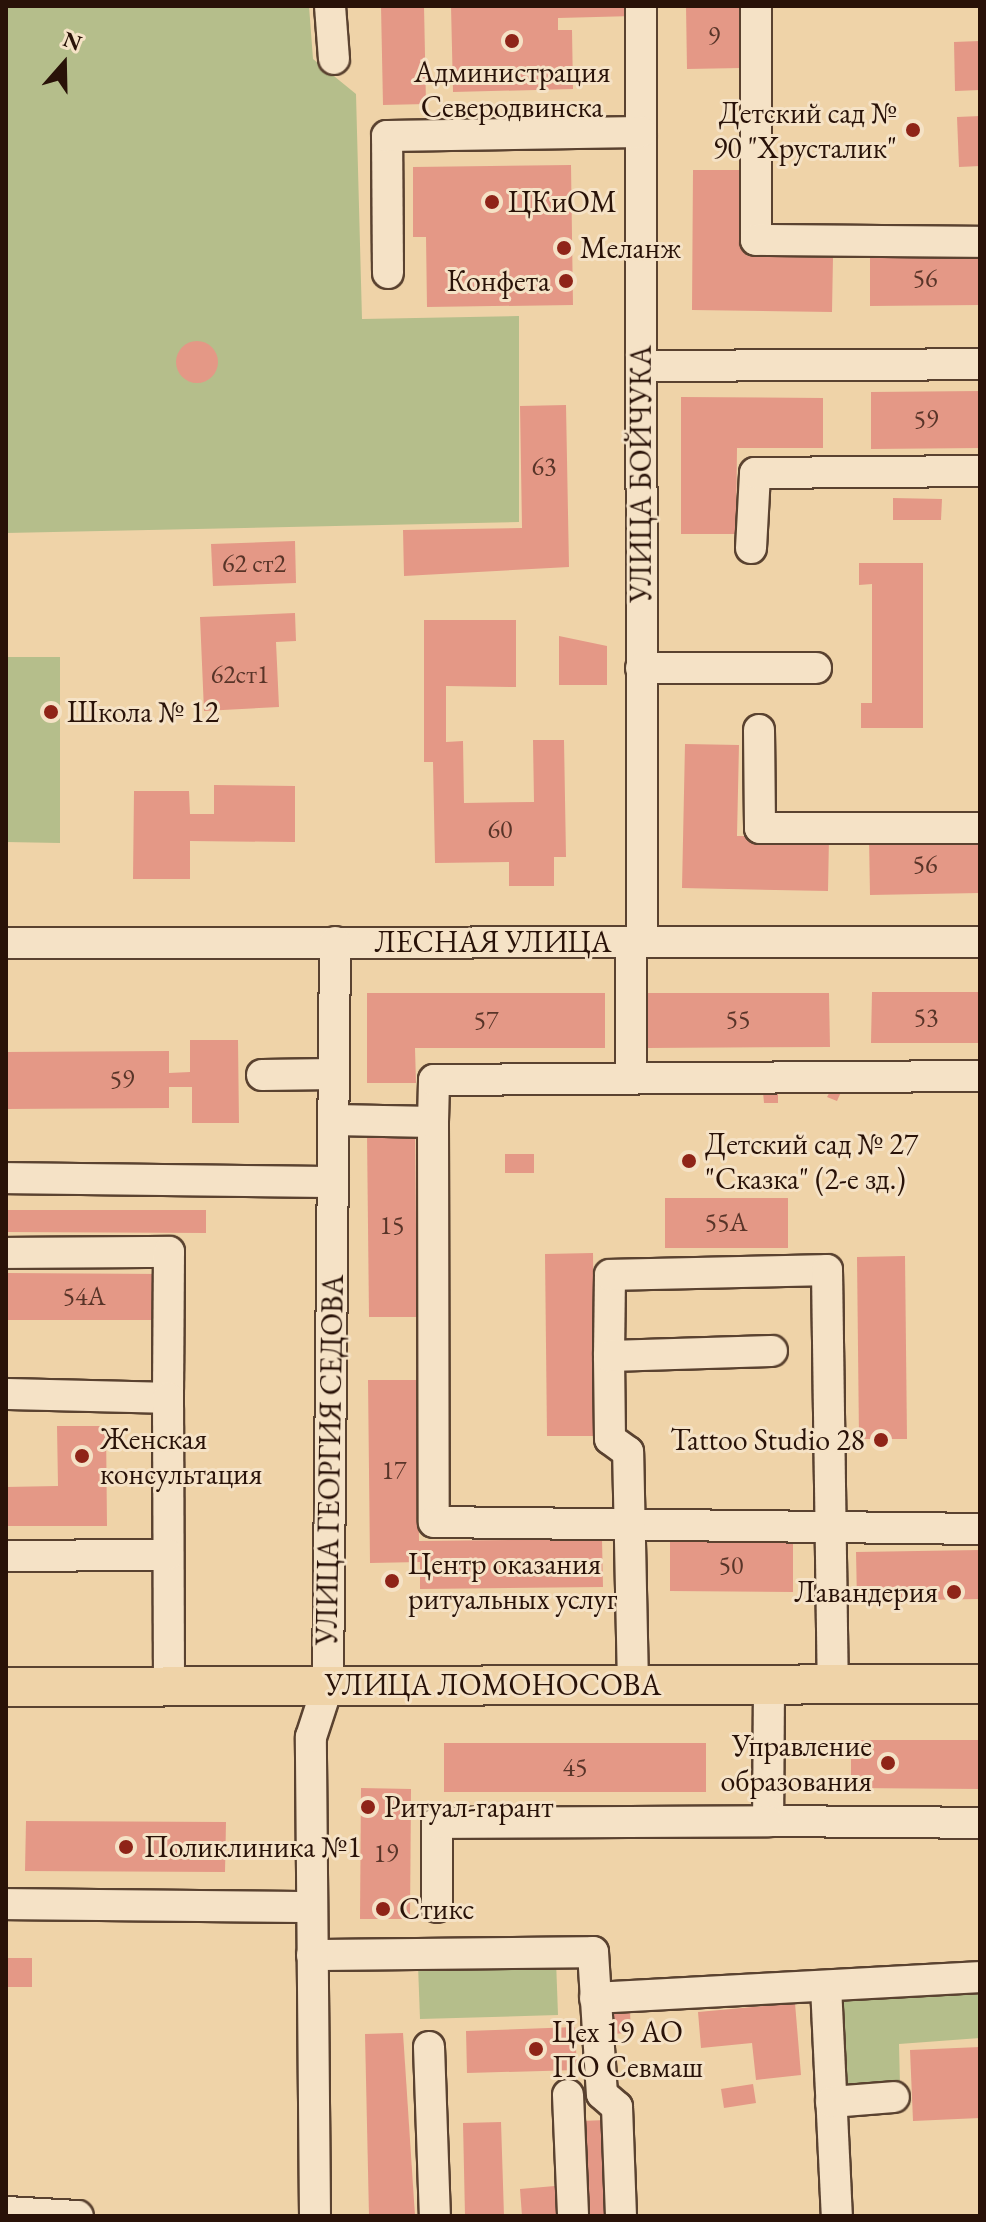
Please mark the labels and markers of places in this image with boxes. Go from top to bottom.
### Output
marker: Администрация Северодвинска [503,32,521,50]
place label: Администрация Северодвинска [414,54,610,124]
place label: Детский сад № 90 "Хрусталик" [713,95,897,166]
marker: Детский сад № 90 "Хрусталик" [904,121,922,139]
place label: ЦКиОМ [508,184,617,220]
marker: ЦКиОМ [483,193,501,211]
place label: Меланж [580,230,681,266]
marker: Меланж [555,239,573,257]
place label: Конфета [447,263,550,299]
marker: Конфета [557,272,575,290]
place label: Школа № 12 [67,694,219,730]
marker: Школа № 12 [42,703,60,721]
place label: Детский сад № 27 "Сказка" (2-е зд.) [705,1126,918,1196]
marker: Детский сад № 27 "Сказка" (2-е зд.) [680,1152,698,1170]
place label: Женская консультация [100,1421,262,1492]
place label: Tattoo Studio 28 [670,1422,865,1458]
marker: Tattoo Studio 28 [872,1431,890,1449]
marker: Женская консультация [71,1445,93,1467]
place label: Центр оказания ритуальных услуг [408,1546,617,1616]
marker: Центр оказания ритуальных услуг [383,1572,401,1590]
place label: Лавандерия [794,1574,938,1610]
marker: Лавандерия [945,1583,963,1601]
place label: Управление образования [720,1728,872,1798]
marker: Управление образования [879,1754,897,1772]
place label: Ритуал-гарант [384,1789,553,1825]
marker: Ритуал-гарант [359,1798,377,1816]
place label: Поликлиника №1 [144,1829,362,1865]
marker: Поликлиника №1 [115,1836,137,1858]
place label: Стикс [399,1891,474,1927]
marker: Стикс [374,1900,392,1918]
place label: Цех 19 АО ПО Севмаш [552,2014,703,2084]
marker: Цех 19 АО ПО Севмаш [527,2040,545,2058]

